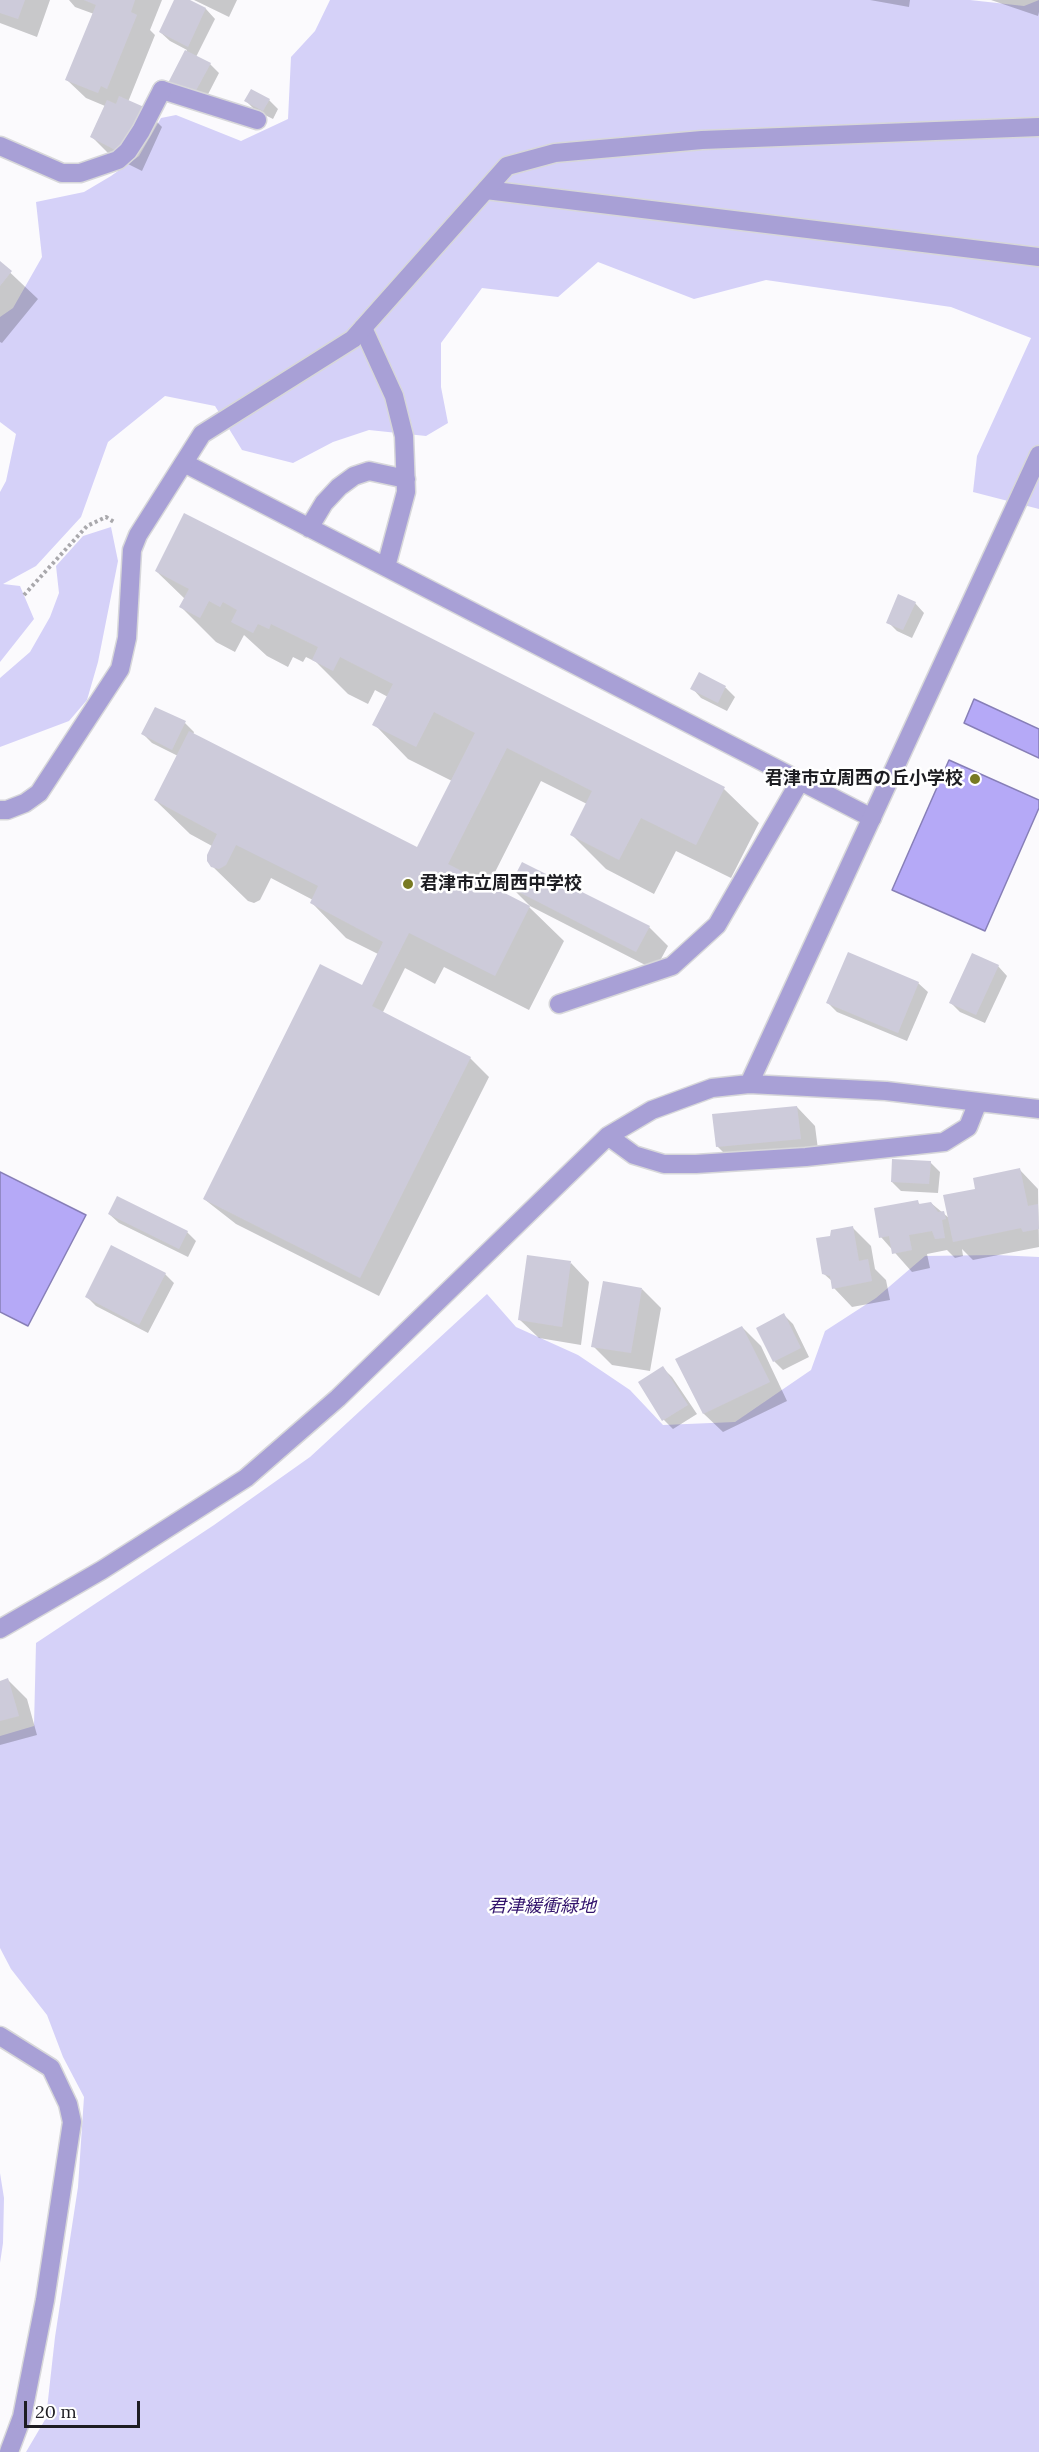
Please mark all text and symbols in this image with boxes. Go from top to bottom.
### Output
place label: 君津市立周西の丘小学校 [765,768,963,790]
marker: 君津市立周西の丘小学校 [968,772,982,786]
place label: 君津市立周西中学校 [420,873,582,895]
marker: 君津市立周西中学校 [401,877,415,891]
park label: 君津緩衝緑地 [488,1896,596,1918]
scale bar [27,2389,142,2427]
text: 20 m [35,2400,77,2423]

